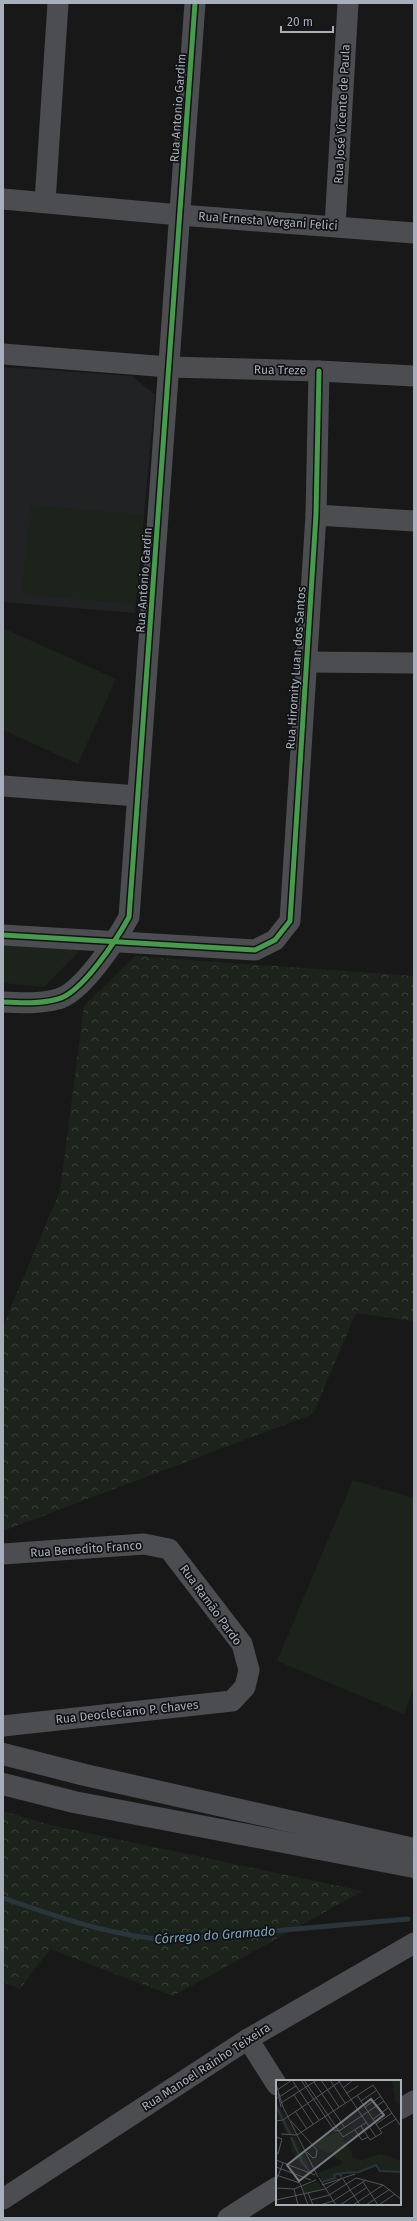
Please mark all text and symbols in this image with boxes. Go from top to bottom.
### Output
scale bar [281,8,333,34]
text: 20 m [287,15,313,29]
street label: Rua José Vicente de Paula [331,44,353,184]
street label: Rua Antonio Gardim [167,53,189,163]
street label: Rua Ernesta Vergani Felici [198,209,338,233]
street label: Rua Treze [254,363,306,377]
street label: Rua Antônio Gardin [133,527,155,633]
street label: Rua Hiromity Luan dos Santos [283,586,309,750]
street label: Rua Benedito Franco [30,1538,142,1560]
street label: Rua Ramão Pardo [177,1562,245,1648]
street label: Rua Deocleciano P. Chaves [55,1698,199,1726]
water label: Córrego do Gramado [154,1923,276,1947]
street label: Rua Manoel Rainho Teixeira [139,2020,273,2114]
inset map [276,2080,401,2205]

